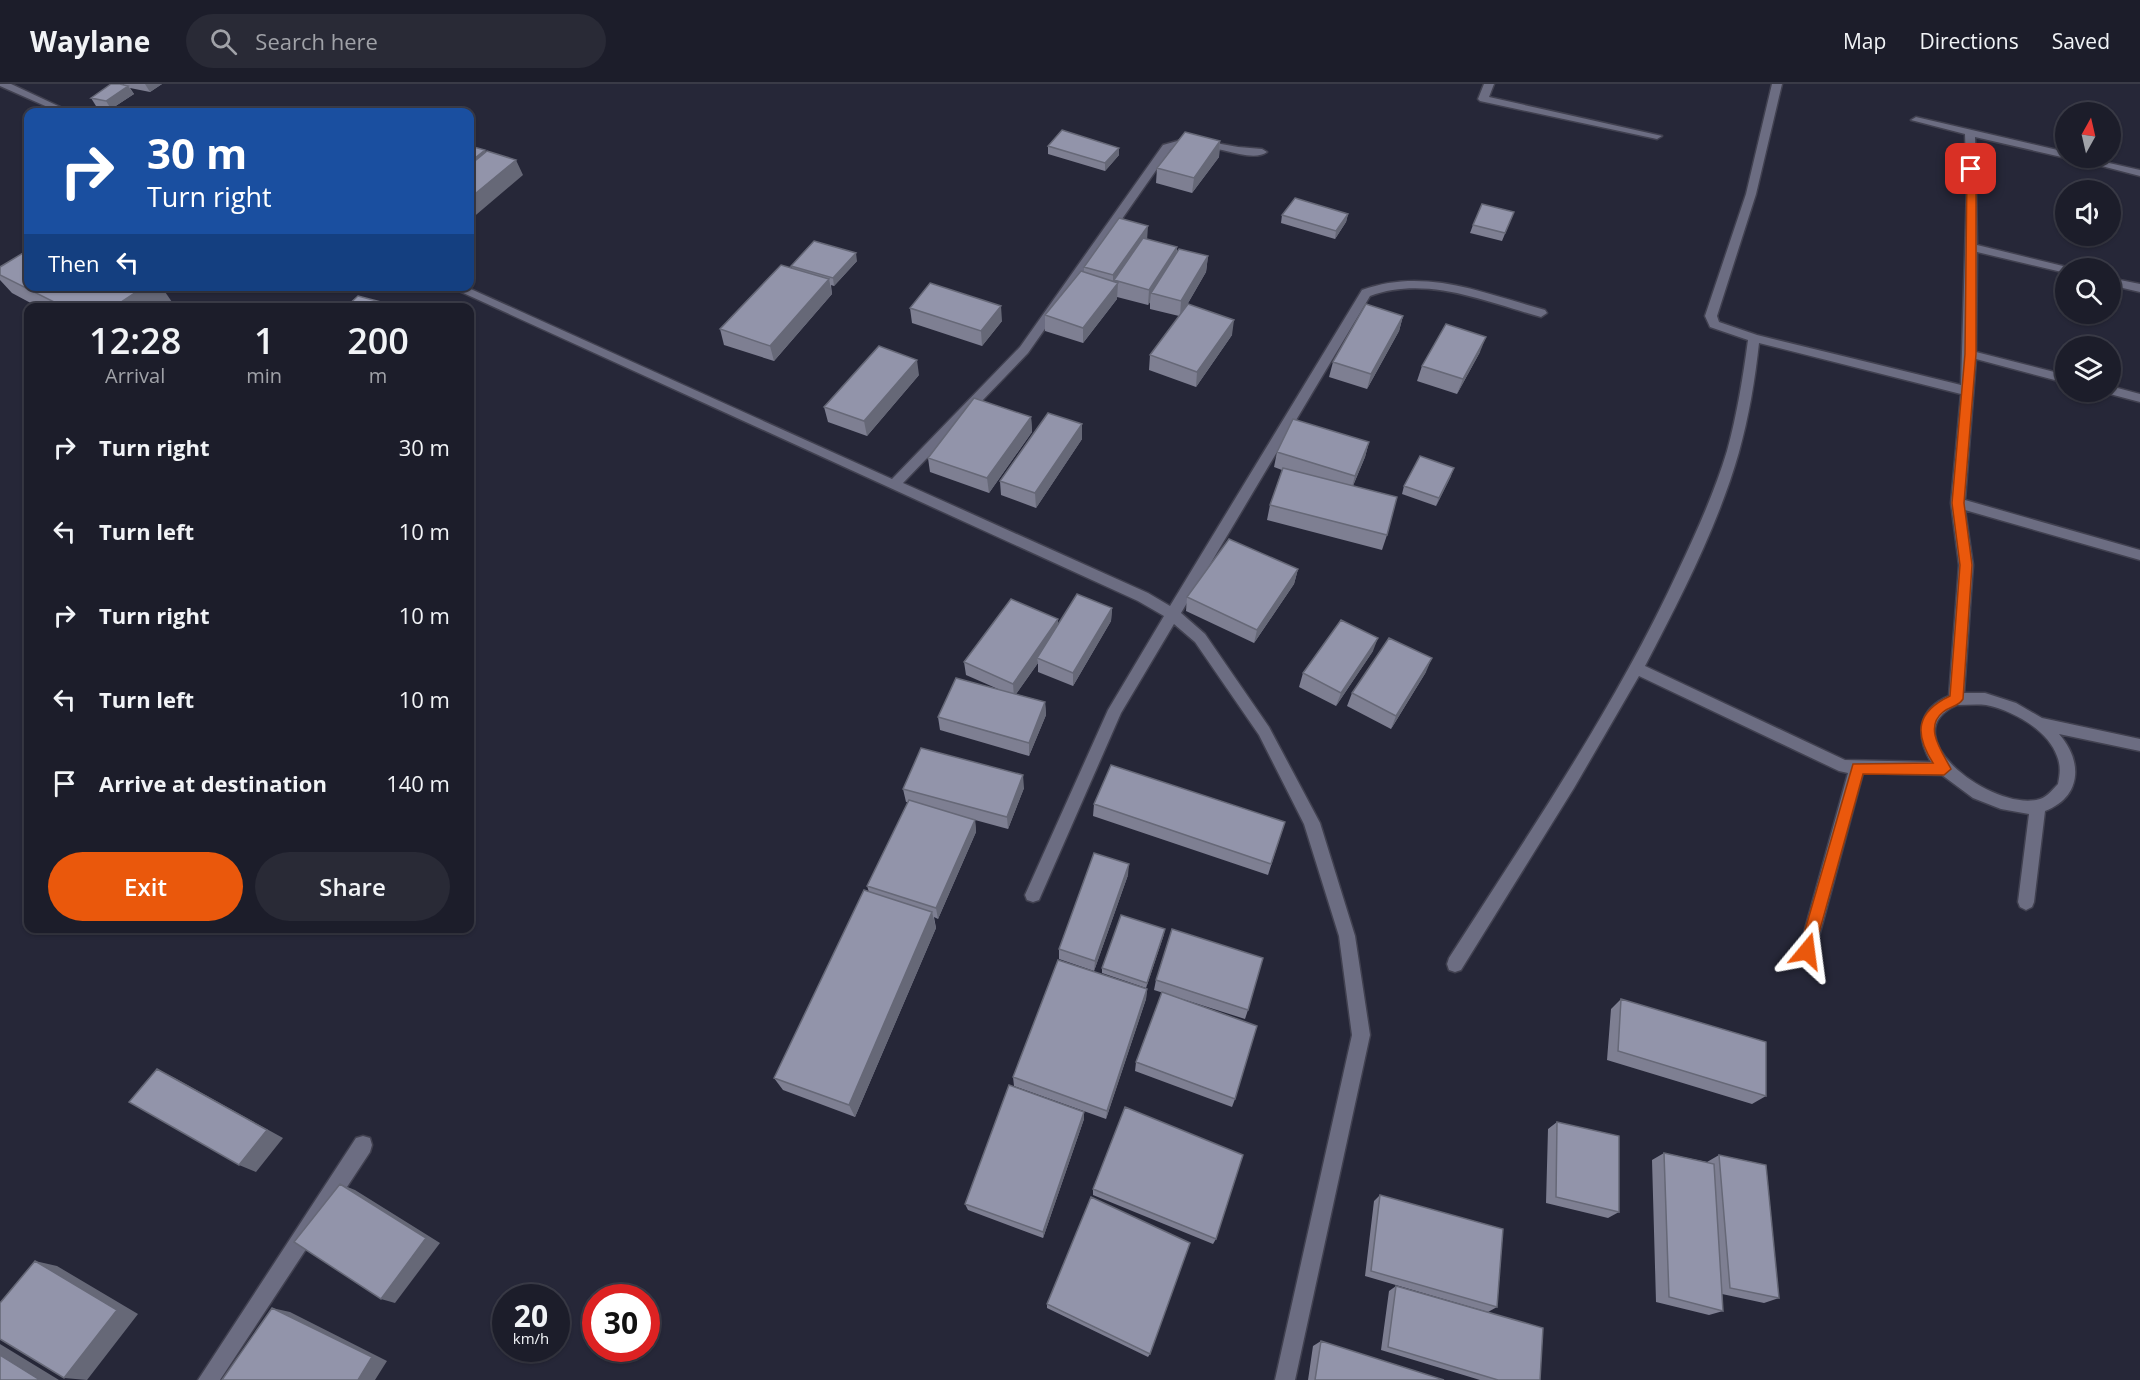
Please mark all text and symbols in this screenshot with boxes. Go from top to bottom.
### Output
search box [186,14,606,68]
text: Waylane [30,22,150,60]
icon: search [207,25,240,58]
text: Search here [255,26,378,56]
text: Map [1843,27,1886,55]
text: Directions [1919,27,2019,55]
text: Saved [2052,27,2110,55]
north arrow [2055,102,2121,168]
map controls [2055,102,2121,402]
text: 30 m [147,124,247,181]
icon: right [48,132,126,210]
pin [1945,143,1996,194]
icon: arrive [1954,152,1987,185]
text: Turn right [147,178,272,215]
button: sound [2055,180,2121,246]
icon: left [111,246,144,279]
text: Then [48,248,99,278]
button: search [2055,258,2121,324]
text: 12:28 [89,316,181,365]
text: 1 [254,316,275,365]
text: 200 [347,316,409,365]
button: layers [2055,336,2121,402]
text: Arrival [105,362,165,389]
text: min [246,362,282,389]
text: m [369,362,387,389]
icon: right [48,431,81,464]
text: Turn right [99,432,210,462]
text: 30 m [399,432,450,462]
icon: left [48,515,81,548]
text: Turn left [99,516,194,546]
text: 10 m [399,516,450,546]
icon: right [48,599,81,632]
text: Turn right [99,600,210,630]
text: 10 m [399,600,450,630]
icon: left [48,683,81,716]
text: Turn left [99,684,194,714]
text: 10 m [399,684,450,714]
icon: arrive [48,767,81,800]
text: Arrive at destination [99,768,327,798]
text: 140 m [386,768,450,798]
button: Exit [48,852,243,921]
button: Share [255,852,450,921]
position arrow [1775,919,1839,983]
speed limit sign: 30 [582,1284,660,1362]
text: 20 [514,1295,548,1336]
text: km/h [513,1328,549,1348]

